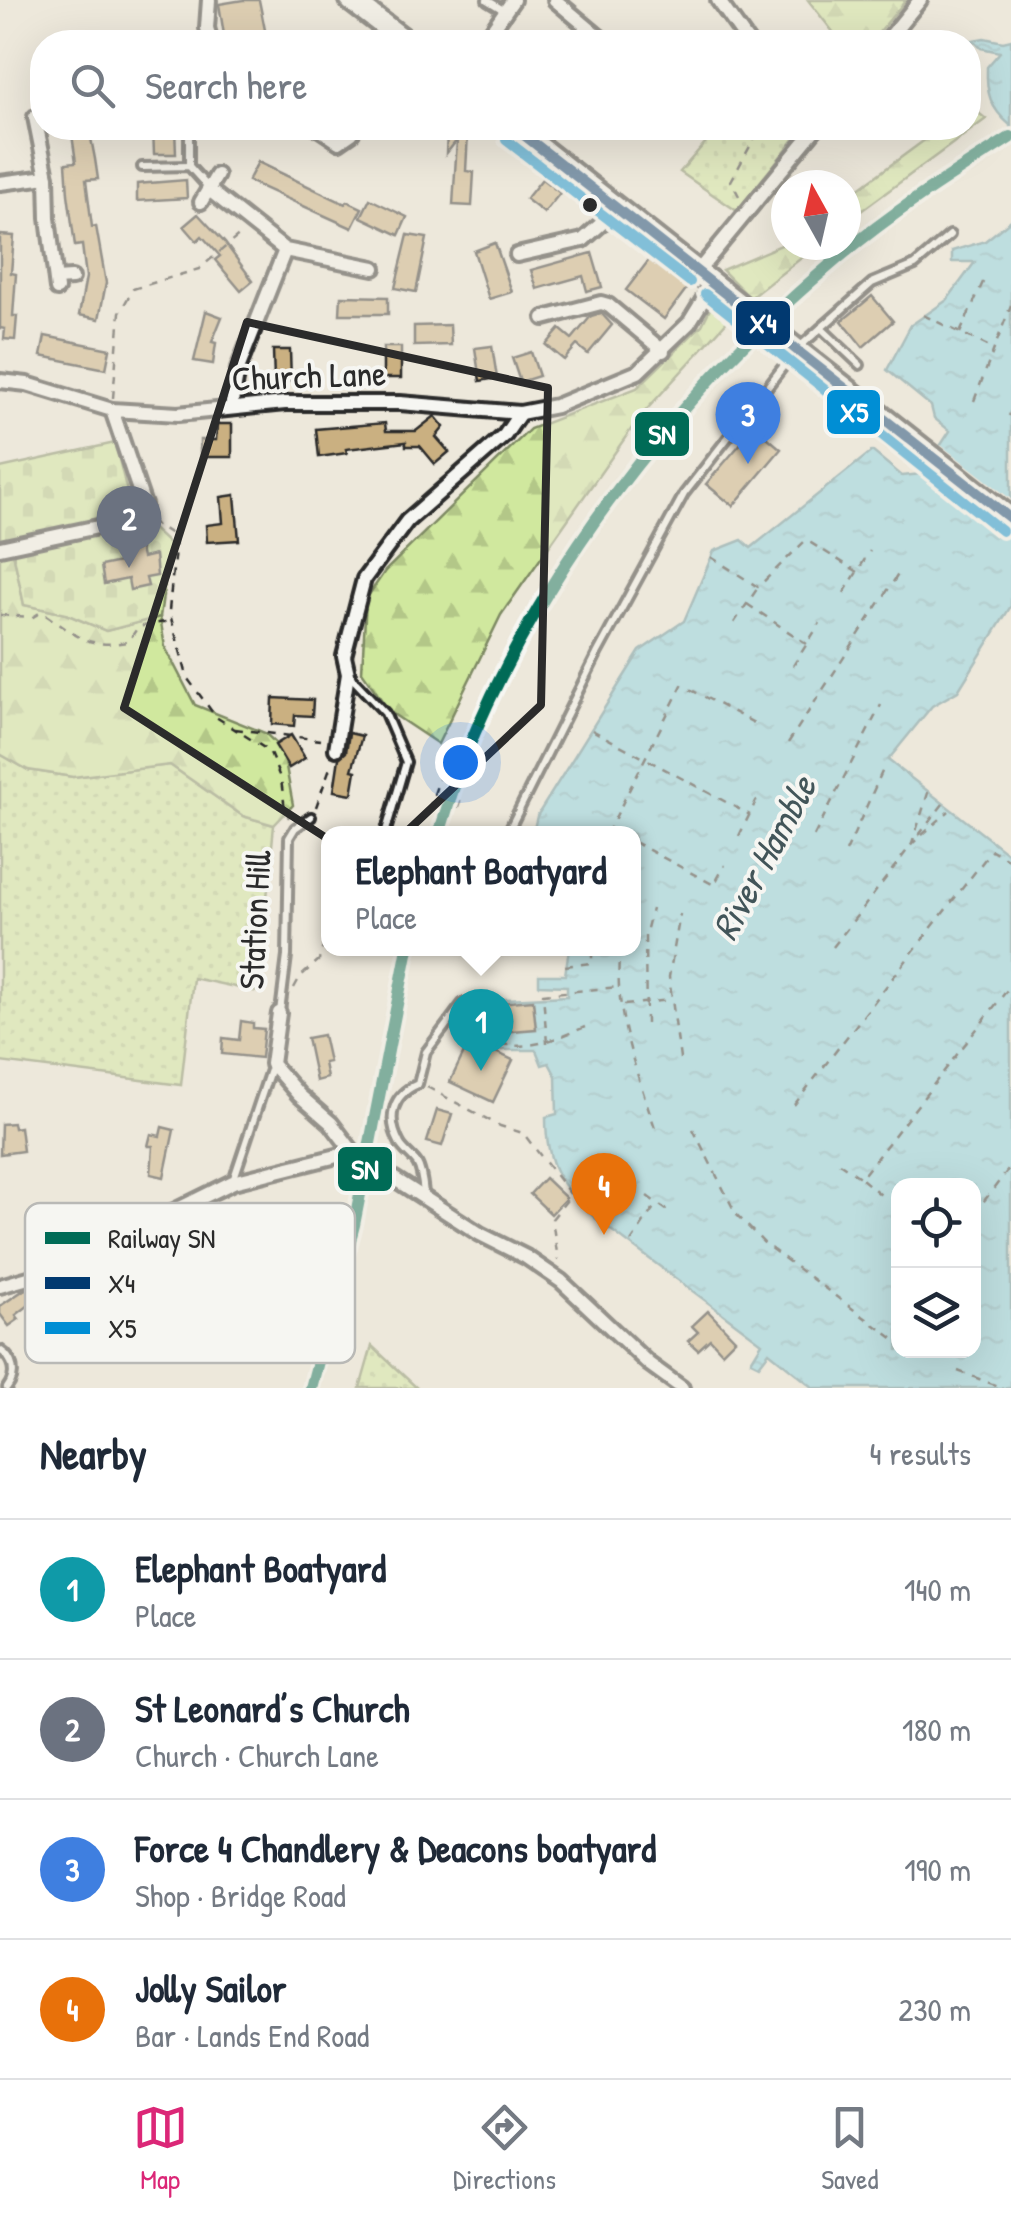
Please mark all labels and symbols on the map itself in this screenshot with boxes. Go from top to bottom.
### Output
north arrow [771,170,861,260]
unlabelled marker [580,195,600,215]
line badge: X4 [734,299,792,347]
text: X4 [749,304,777,342]
street label: Church Lane [231,349,387,402]
pin: 3 [716,382,780,464]
line badge: X5 [825,388,882,436]
text: X5 [840,393,868,431]
line badge: SN [633,410,691,458]
text: SN [648,415,676,453]
pin: 2 [96,486,162,568]
your location [435,737,486,788]
water label: River Hamble [698,765,829,949]
street label: Station Hill [227,848,282,991]
pin: 1 [448,988,514,1071]
line badge: SN [336,1145,394,1193]
text: SN [351,1150,379,1188]
pin: 4 [572,1152,636,1235]
legend [25,1203,355,1363]
text: Railway SN [108,1219,215,1257]
text: X4 [108,1264,135,1302]
text: X5 [108,1309,137,1347]

